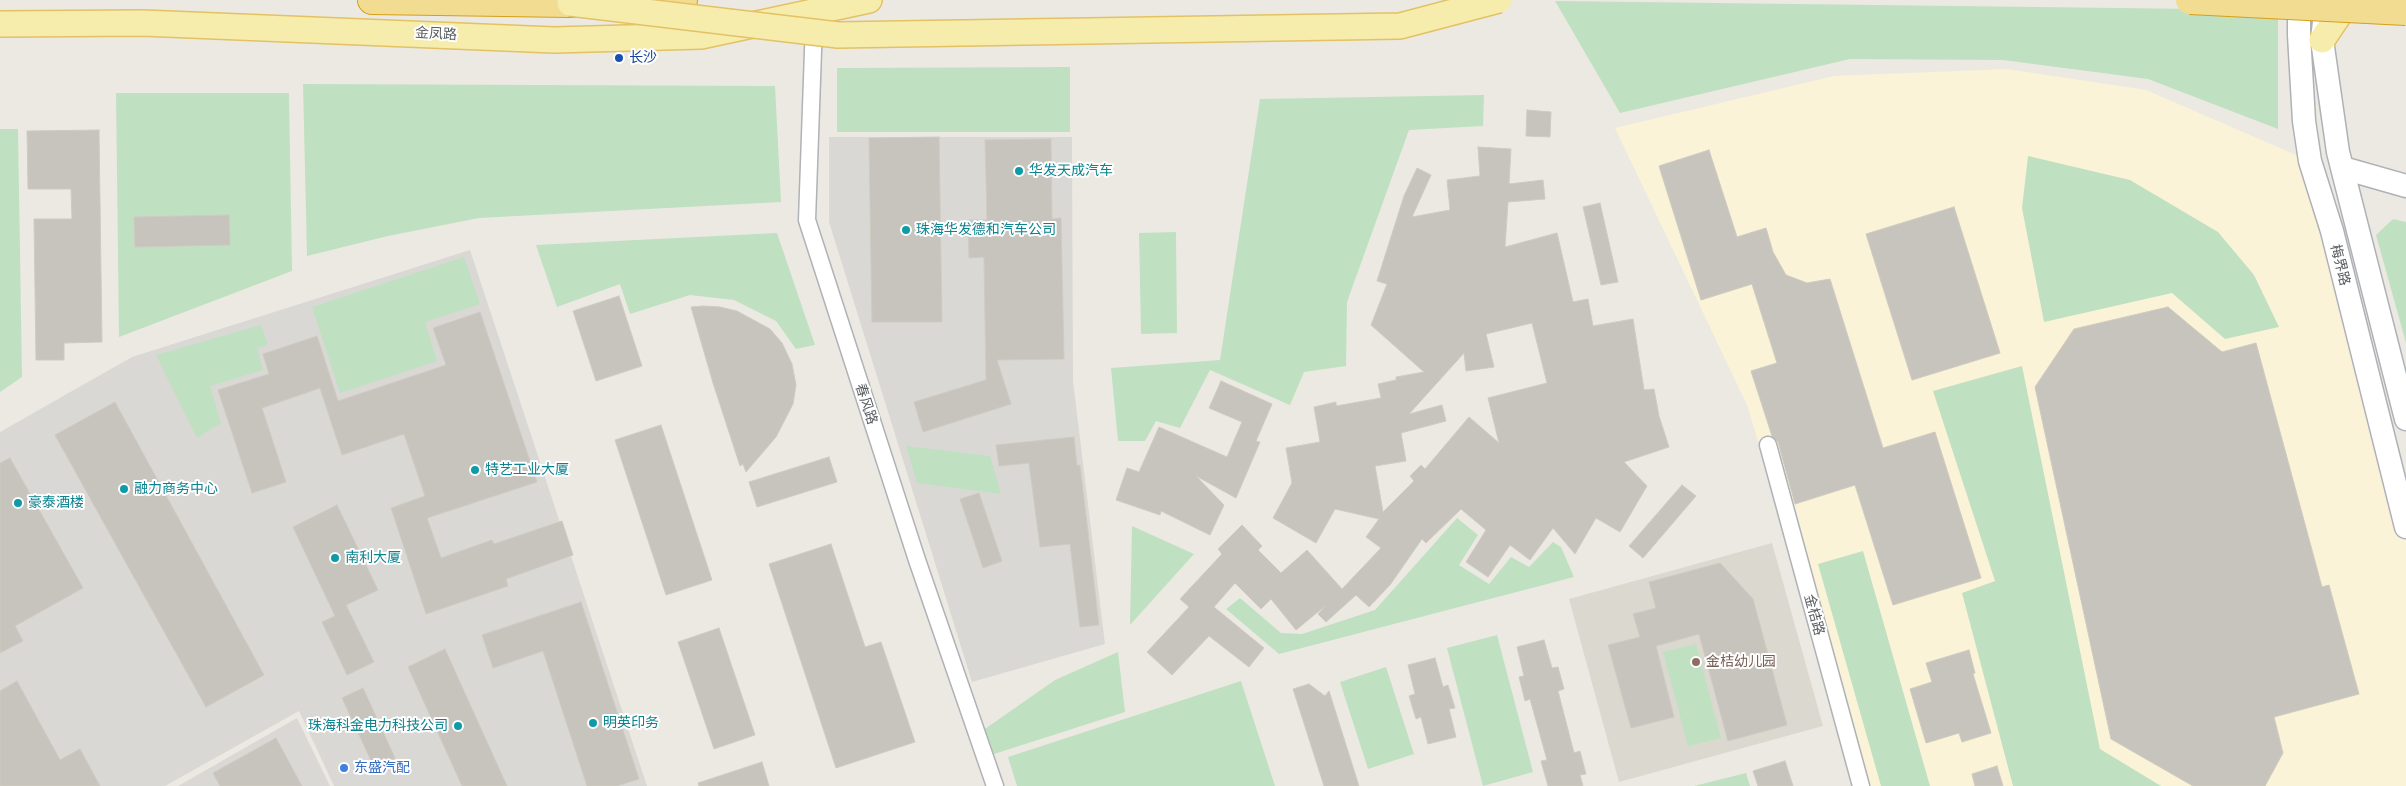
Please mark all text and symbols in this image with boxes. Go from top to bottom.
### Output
street label: 金凤路 [415,25,457,43]
place label: 长沙 [629,50,657,66]
marker: 长沙 [613,52,625,64]
place label: 华发天成汽车 [1029,163,1113,179]
marker: 华发天成汽车 [1013,165,1025,177]
place label: 珠海华发德和汽车公司 [916,222,1056,238]
marker: 珠海华发德和汽车公司 [900,224,912,236]
street label: 梅界路 [2327,243,2353,287]
street label: 春风路 [852,381,880,427]
place label: 特艺工业大厦 [485,462,569,478]
marker: 特艺工业大厦 [469,464,481,476]
place label: 融力商务中心 [134,481,218,497]
marker: 融力商务中心 [118,483,130,495]
place label: 豪泰酒楼 [28,495,84,511]
marker: 豪泰酒楼 [12,497,24,509]
place label: 南利大厦 [345,550,401,566]
marker: 南利大厦 [329,552,341,564]
street label: 金桔路 [1800,593,1828,637]
place label: 金桔幼儿园 [1706,654,1776,670]
marker: 金桔幼儿园 [1690,656,1702,668]
place label: 明英印务 [603,715,659,731]
marker: 明英印务 [587,717,599,729]
place label: 珠海科金电力科技公司 [308,718,448,734]
marker: 珠海科金电力科技公司 [452,720,464,732]
place label: 东盛汽配 [354,760,410,776]
marker: 东盛汽配 [338,762,350,774]

